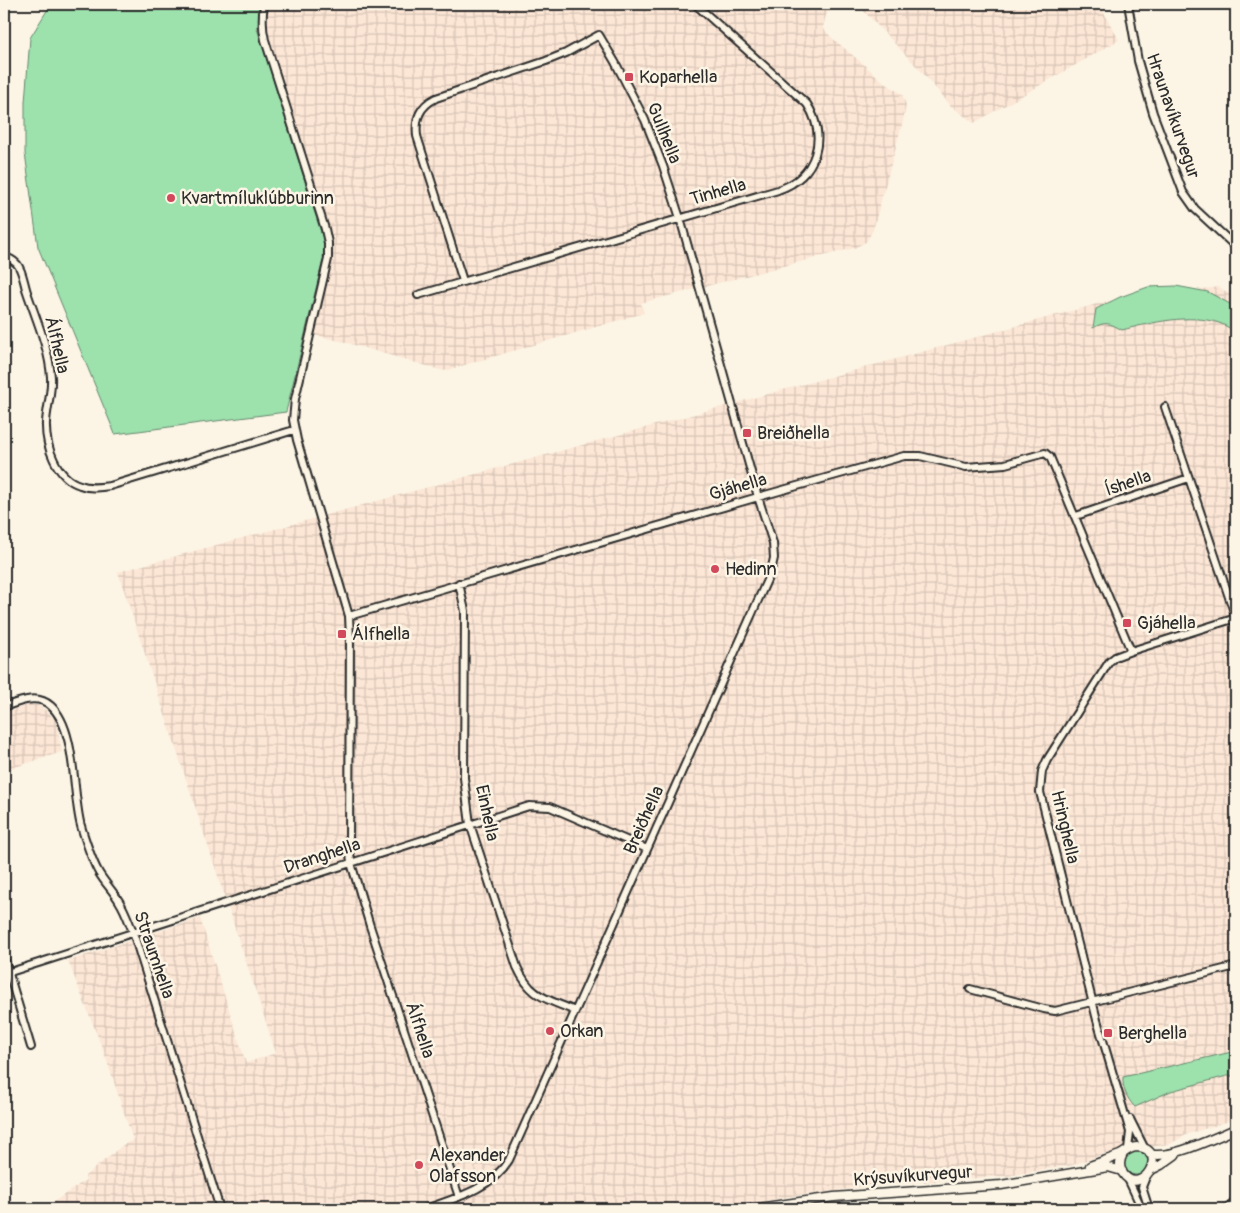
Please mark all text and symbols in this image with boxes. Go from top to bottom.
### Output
street label: Hraunavíkurvegur [1141,50,1205,182]
place label: Koparhella [639,66,717,89]
marker: Koparhella [623,71,635,83]
street label: Gullhella [641,99,687,167]
street label: Tinhella [687,173,749,211]
place label: Kvartmíluklúbburinn [181,187,334,210]
marker: Kvartmíluklúbburinn [165,192,177,204]
street label: Álfhella [39,314,75,376]
place label: Breiðhella [757,422,830,445]
marker: Breiðhella [741,427,753,439]
street label: Íshella [1102,464,1154,502]
street label: Gjáhella [707,468,769,506]
place label: Hedinn [725,558,777,581]
marker: Hedinn [709,563,721,575]
place label: Gjáhella [1137,612,1196,635]
marker: Gjáhella [1121,617,1133,629]
place label: Álfhella [352,623,410,646]
marker: Álfhella [336,628,348,640]
street label: Breiðhella [619,782,669,858]
street label: Einhella [470,783,504,843]
street label: Hringhella [1045,788,1085,866]
street label: Dranghella [281,833,363,879]
street label: Straumhella [128,908,180,1002]
street label: Álfhella [400,999,440,1061]
place label: Orkan [560,1020,603,1043]
place label: Berghella [1118,1022,1187,1045]
marker: Orkan [544,1025,556,1037]
marker: Berghella [1102,1027,1114,1039]
place label: Alexander Olafsson [429,1144,506,1188]
marker: Alexander Olafsson [413,1159,425,1171]
street label: Krýsuvíkurvegur [853,1160,974,1192]

